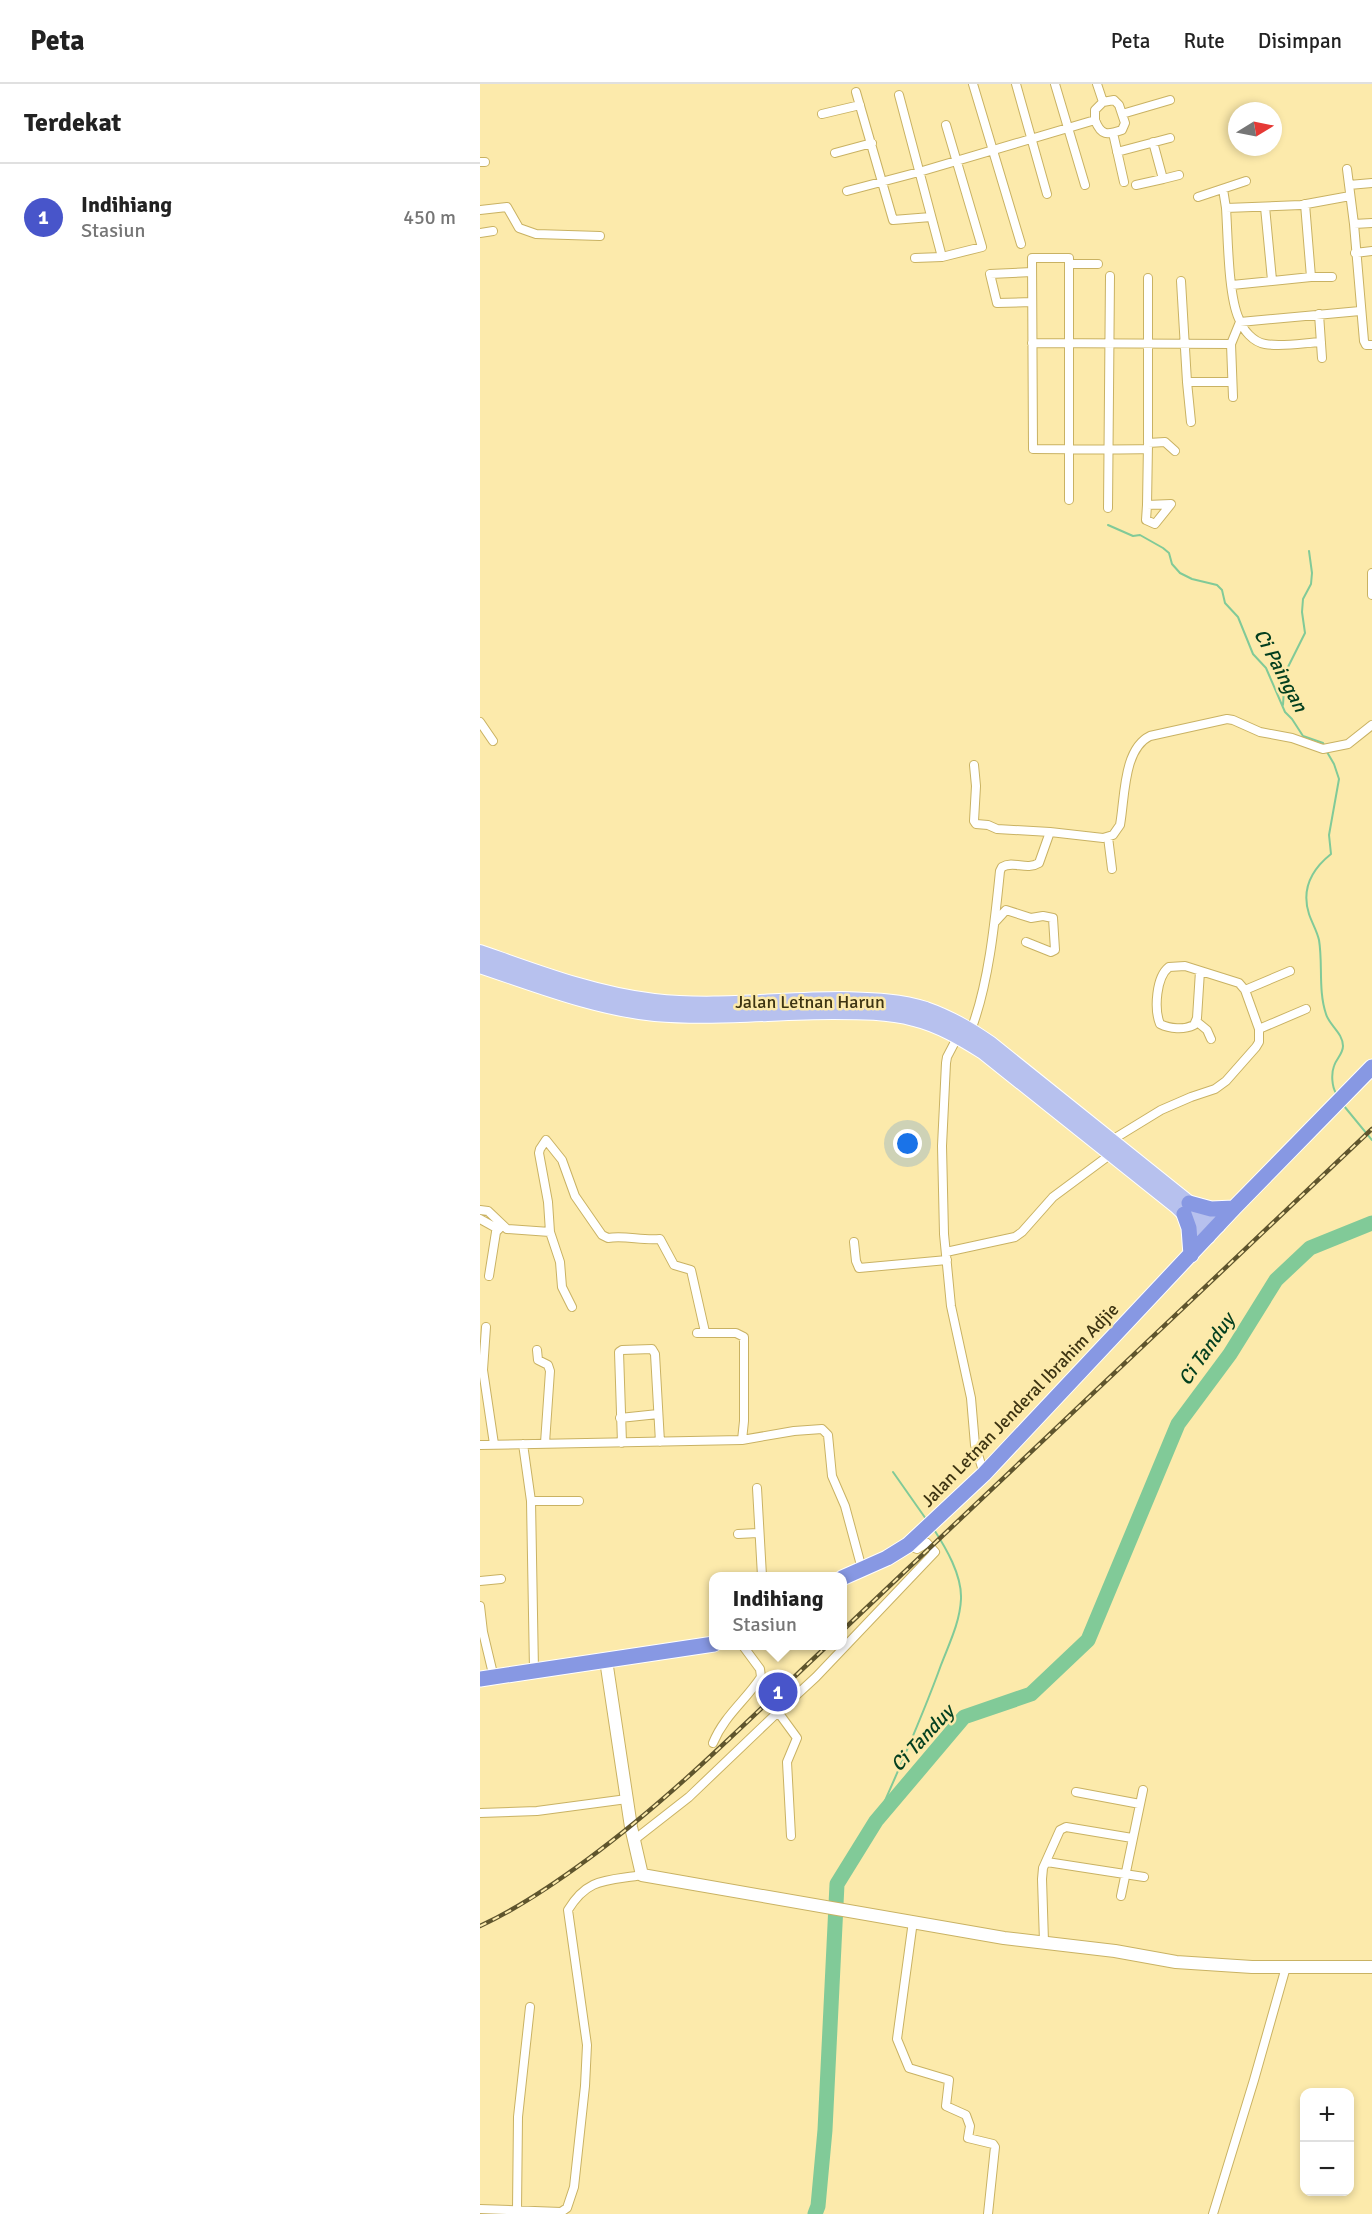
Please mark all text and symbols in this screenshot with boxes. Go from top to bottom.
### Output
text: Peta [30,24,85,58]
text: Peta [1111,28,1151,54]
text: Rute [1184,28,1225,54]
text: Disimpan [1258,28,1342,54]
north arrow [1228,102,1282,156]
text: Terdekat [24,107,121,139]
text: Indihiang [81,191,172,218]
text: 1 [38,205,49,230]
text: 450 m [403,205,456,230]
text: Stasiun [81,218,145,243]
water label: Ci Paingan [1248,624,1313,717]
street label: Jalan Letnan Harun [735,991,885,1013]
your location [893,1129,922,1158]
street label: Jalan Letnan Jenderal Ibrahim Adjie [917,1299,1123,1511]
water label: Ci Tanduy [1173,1306,1242,1390]
popup [709,1572,847,1650]
text: Indihiang [733,1585,823,1612]
text: Stasiun [733,1612,797,1637]
pin: 1 [758,1670,798,1714]
water label: Ci Tanduy [885,1698,961,1777]
map controls [1300,2088,1354,2196]
button: + [1300,2088,1354,2142]
button: − [1300,2142,1354,2196]

